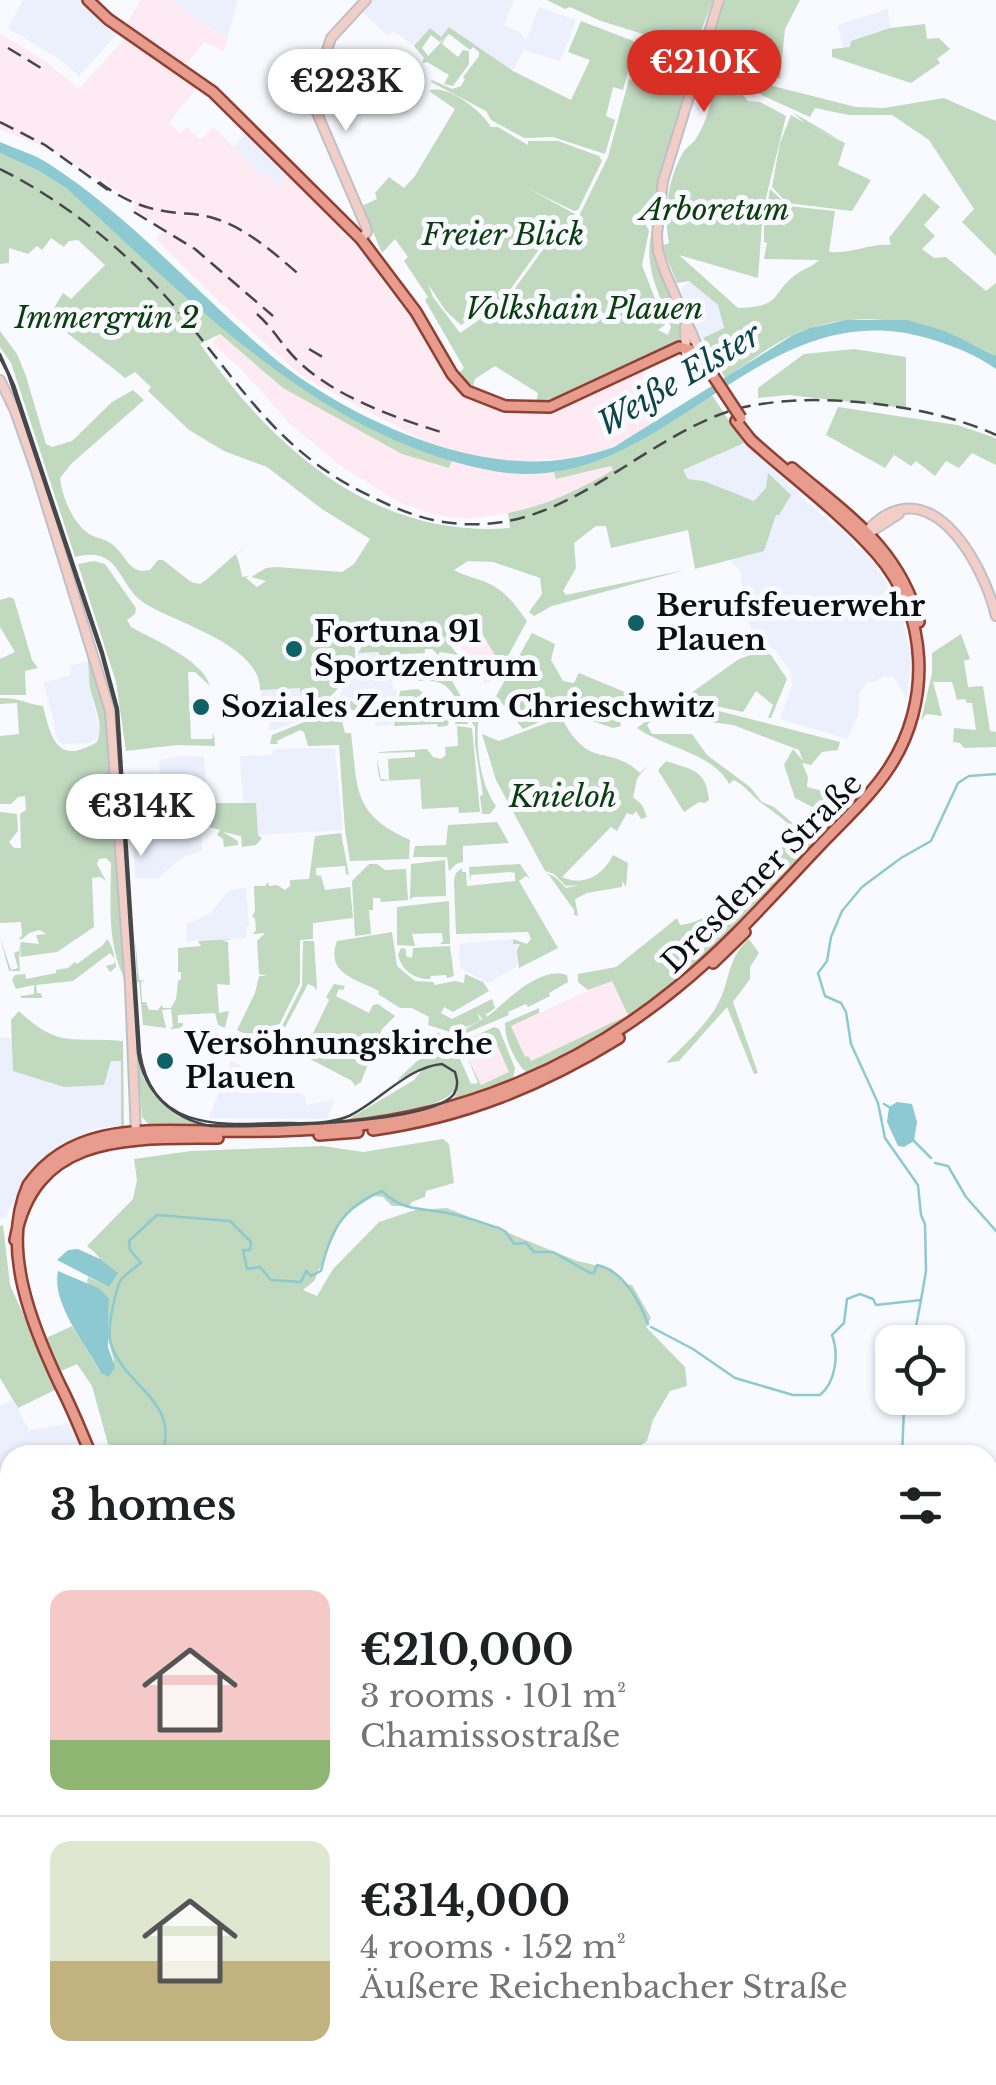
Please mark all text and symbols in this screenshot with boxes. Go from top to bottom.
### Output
pin: €210K [634,30,774,115]
text: €210K [649,42,759,82]
pin: €223K [276,49,416,134]
text: €223K [290,61,402,101]
park label: Arboretum [637,191,789,228]
park label: Freier Blick [421,216,584,253]
park label: Volkshain Plauen [465,290,703,327]
park label: Immergrün 2 [14,299,199,336]
water label: Weiße Elster [590,314,769,444]
place label: Berufsfeuerwehr Plauen [656,587,925,658]
marker: Berufsfeuerwehr Plauen [625,612,647,634]
place label: Fortuna 91 Sportzentrum [314,613,538,684]
marker: Fortuna 91 Sportzentrum [283,638,305,660]
place label: Soziales Zentrum Chrieschwitz [221,688,715,725]
marker: Soziales Zentrum Chrieschwitz [190,696,212,718]
street label: Dresdener Straße [654,765,869,980]
pin: €314K [71,774,211,859]
park label: Knieloh [508,778,617,815]
text: €314K [88,786,194,826]
place label: Versöhnungskirche Plauen [184,1025,493,1096]
marker: Versöhnungskirche Plauen [154,1050,176,1072]
map controls [875,1325,965,1415]
button: locate [875,1325,965,1415]
icon: filters [893,1478,948,1533]
text: 3 homes [50,1479,236,1531]
text: €210,000 [360,1624,574,1676]
icon: home [130,1630,250,1750]
text: 3 rooms · 101 m² [360,1676,626,1716]
text: Chamissostraße [360,1716,620,1756]
text: €314,000 [360,1875,570,1927]
icon: home [130,1881,250,2001]
text: 4 rooms · 152 m² [360,1927,626,1967]
text: Äußere Reichenbacher Straße [360,1967,848,2007]

